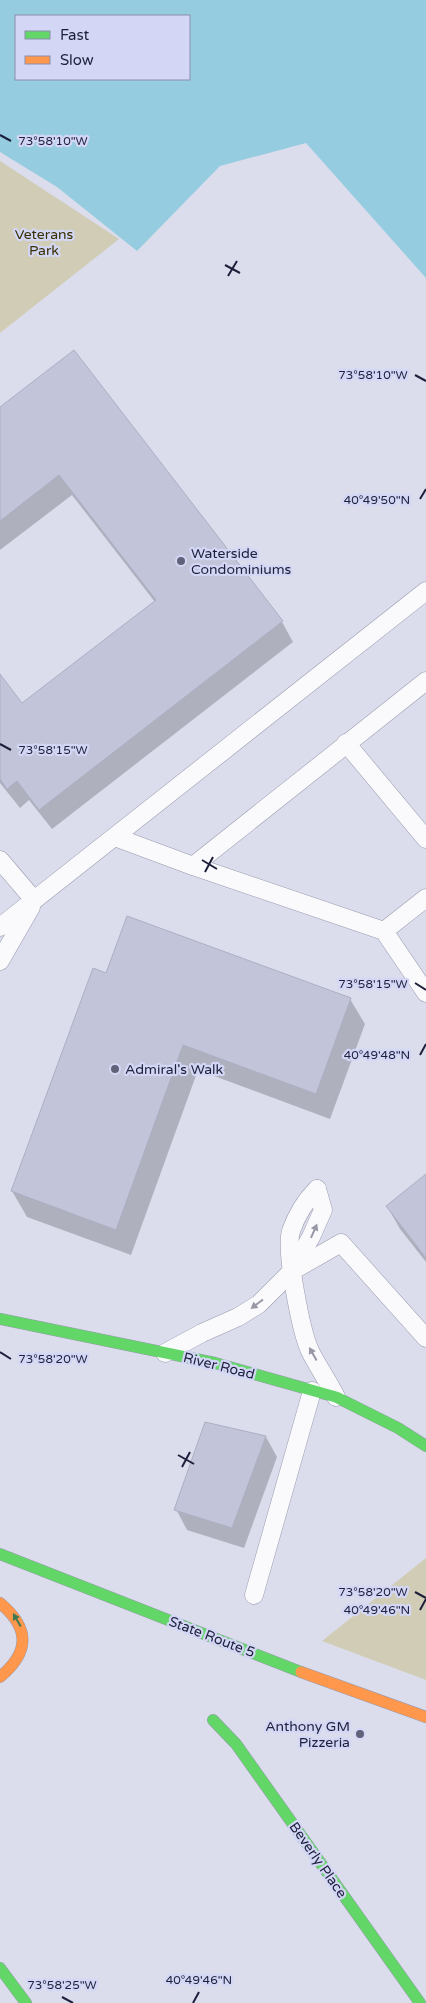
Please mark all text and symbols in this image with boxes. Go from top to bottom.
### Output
legend [15,15,190,80]
text: Fast [60,26,90,44]
text: Slow [60,51,94,69]
text: 73°58'10"W [18,134,88,148]
park label: Veterans Park [15,226,74,259]
text: 73°58'10"W [338,368,408,382]
text: 40°49'50"N [344,493,410,507]
place label: Waterside Condominiums [191,545,292,578]
marker: Waterside Condominiums [175,555,187,567]
text: 73°58'15"W [18,743,88,757]
text: 73°58'15"W [338,977,408,991]
text: 40°49'48"N [344,1048,410,1062]
place label: Admiral's Walk [125,1061,224,1078]
marker: Admiral's Walk [109,1063,121,1075]
one-way arrow [310,1224,318,1238]
one-way arrow [250,1299,264,1309]
one-way arrow [309,1347,317,1362]
street label: River Road [182,1349,256,1383]
text: 73°58'20"W [18,1352,88,1366]
text: 73°58'20"W [338,1585,408,1599]
text: 40°49'46"N [344,1603,410,1617]
street label: State Route 5 [167,1613,257,1661]
one-way arrow [12,1614,21,1627]
place label: Anthony GM Pizzeria [265,1718,350,1751]
marker: Anthony GM Pizzeria [354,1728,366,1740]
street label: Beverly Place [286,1819,350,1901]
text: 40°49'46"N [166,1973,232,1987]
text: 73°58'25"W [27,1978,97,1992]

